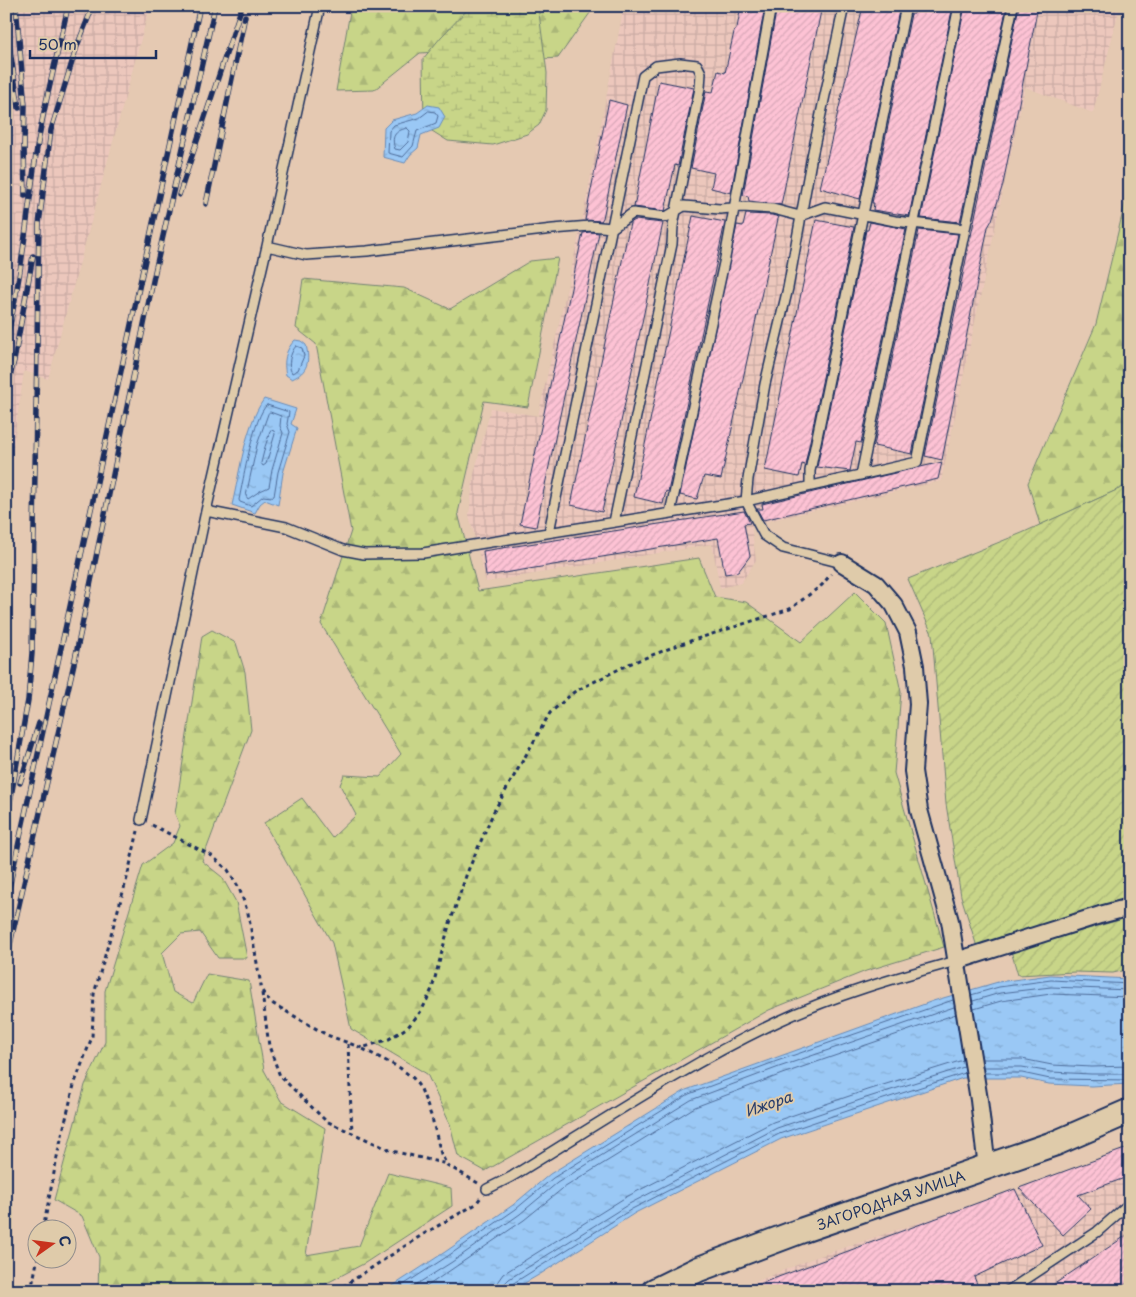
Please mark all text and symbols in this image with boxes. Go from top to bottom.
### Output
scale bar [30,28,156,60]
text: 50 m [38,32,77,55]
water label: Ижора [741,1084,795,1122]
street label: ЗАГОРОДНАЯ УЛИЦА [814,1165,968,1235]
north arrow [28,1220,78,1270]
text: С [54,1233,77,1248]

